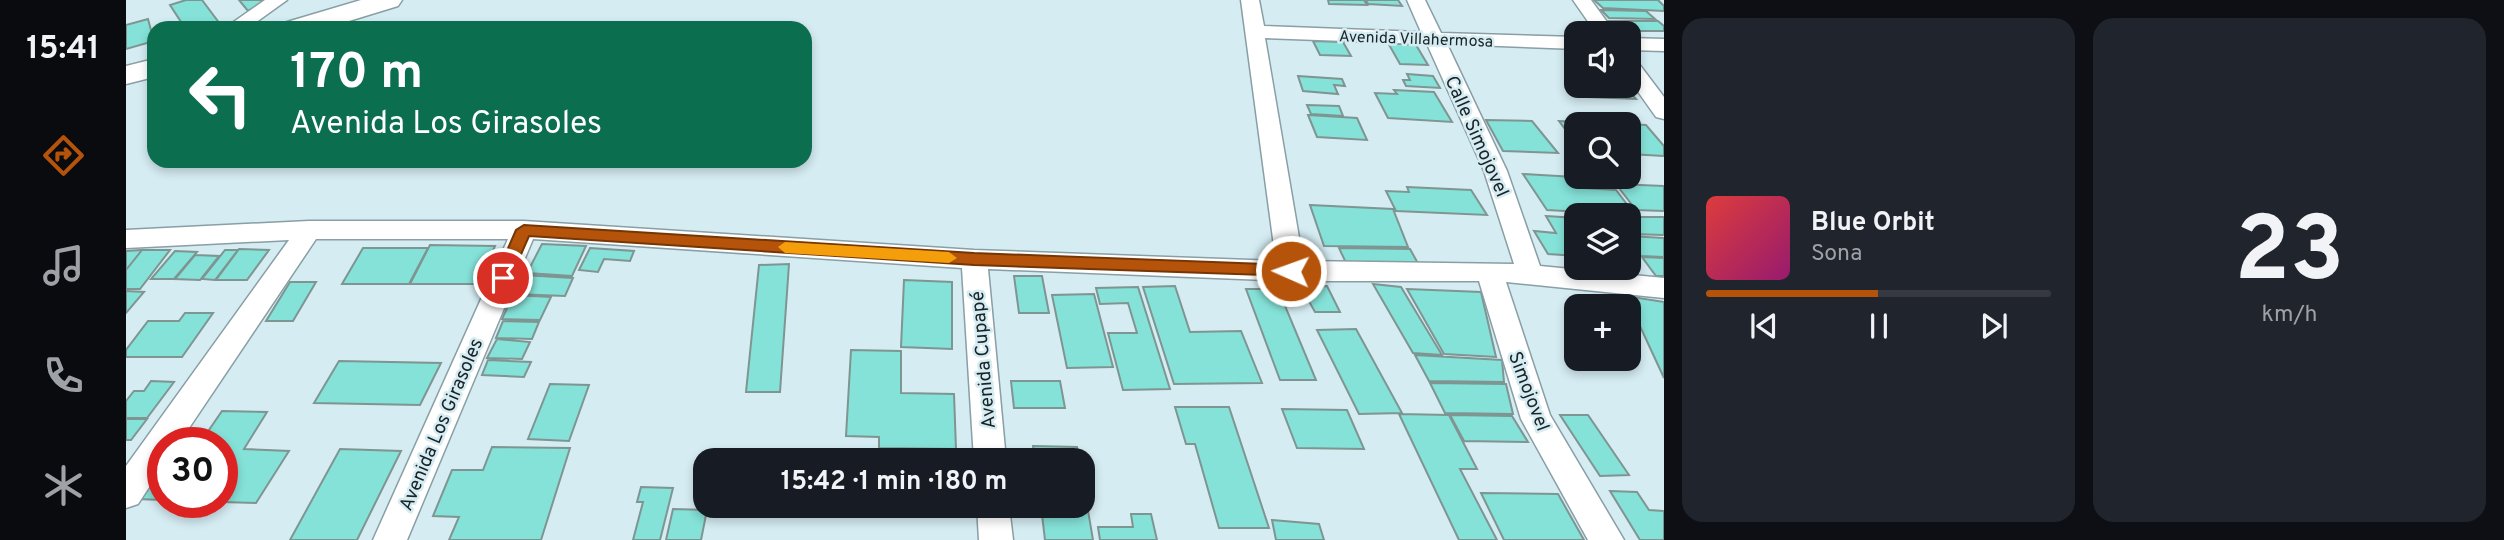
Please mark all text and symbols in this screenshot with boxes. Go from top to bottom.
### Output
map controls [1564,21,1641,371]
button: sound [1564,21,1641,98]
street label: Avenida Villahermosa [1338,27,1493,53]
text: 15:41 [26,30,100,70]
text: 170 m [290,44,423,106]
icon: left [175,49,266,140]
street label: Calle Simojovel [1439,72,1514,201]
text: Avenida Los Girasoles [290,105,602,145]
button: search [1564,112,1641,189]
icon: directions [39,131,88,180]
text: 23 [2234,198,2345,313]
button: layers [1564,203,1641,280]
text: Blue Orbit [1811,207,1935,240]
position arrow [1254,234,1328,308]
text: Sona [1811,240,1862,269]
icon: music [39,241,88,290]
pin [473,248,533,308]
icon: arrive [484,259,522,297]
street label: Avenida Cupapé [966,290,1002,430]
button: + [1564,294,1641,371]
text: km/h [2262,301,2317,330]
icon: previous [1745,307,1783,345]
icon: pause [1860,307,1898,345]
icon: next [1975,307,2013,345]
street label: Avenida Los Girasoles [395,335,489,515]
street label: Simojovel [1502,349,1554,435]
icon: phone [39,351,88,400]
speed limit sign: 30 [147,427,238,518]
icon: climate [39,461,88,510]
text: 15:42 · 1 min · 180 m [781,466,1007,499]

